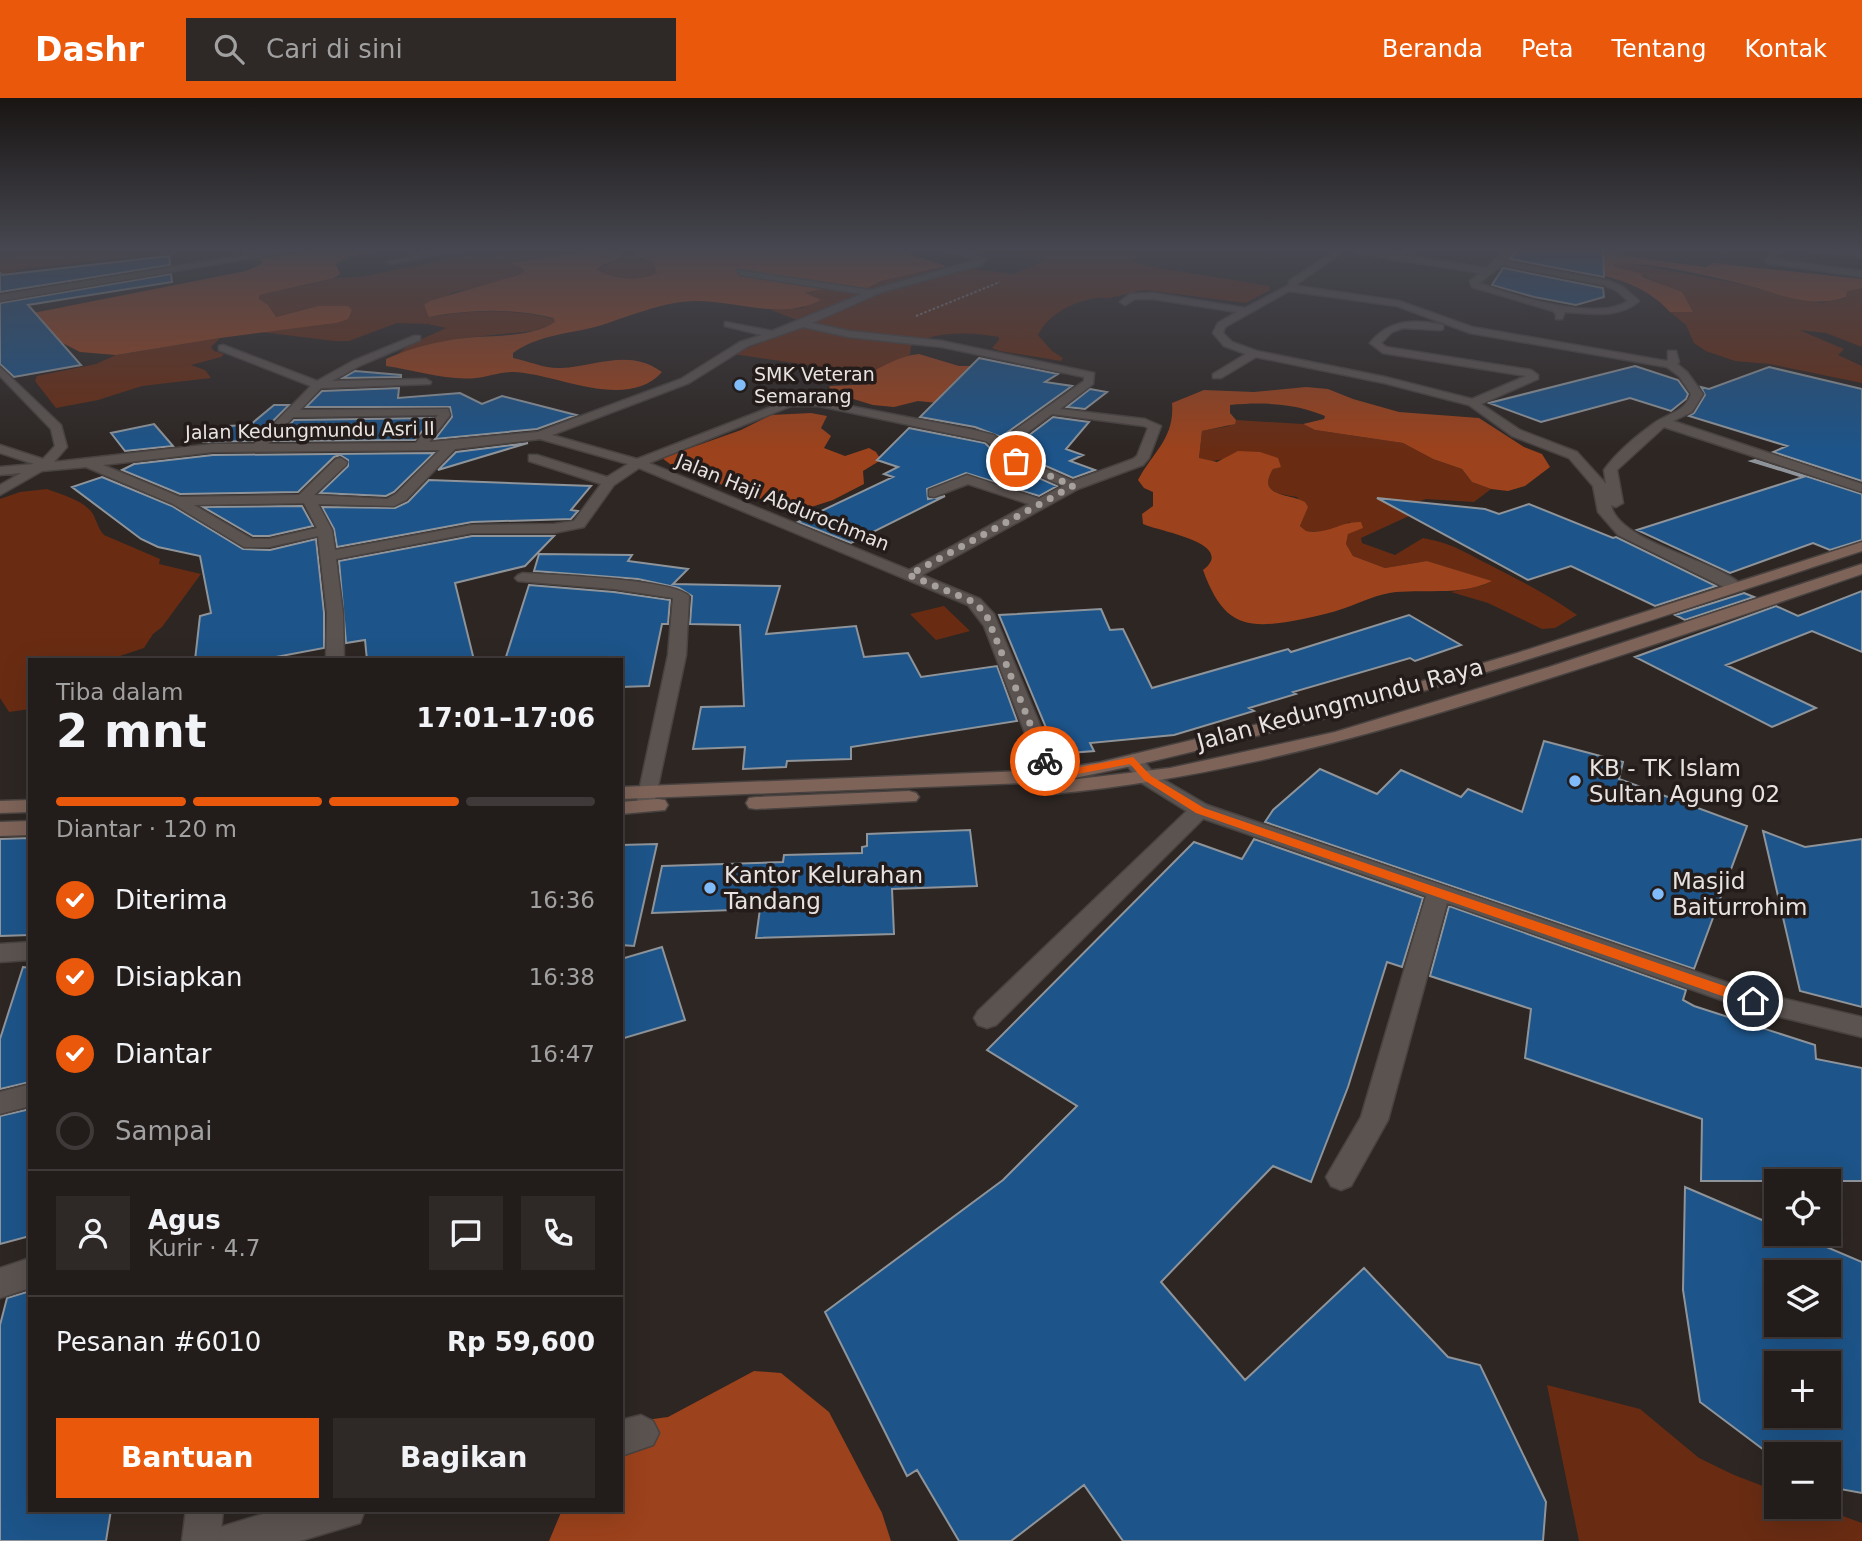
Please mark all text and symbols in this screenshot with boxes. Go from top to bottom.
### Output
search box [186,18,676,81]
text: Dashr [35,30,144,69]
icon: search [210,30,248,68]
text: Cari di sini [266,34,403,64]
text: Beranda [1382,35,1483,63]
text: Peta [1521,35,1573,63]
text: Tentang [1611,35,1707,63]
text: Kontak [1745,35,1827,63]
place label: SMK Veteran Semarang [754,363,875,407]
marker: SMK Veteran Semarang [732,377,748,393]
street label: Jalan Kedungmundu Asri II [184,417,435,443]
pin [986,431,1046,491]
icon: bag [997,442,1035,480]
street label: Jalan Haji Abdurochman [672,449,893,555]
street label: Jalan Kedungmundu Raya [1192,653,1486,755]
text: Tiba dalam [56,679,183,705]
text: 17:01–17:06 [416,703,595,733]
text: 2 mnt [56,704,207,758]
courier [1010,726,1080,796]
icon: bike [1026,742,1064,780]
place label: KB - TK Islam Sultan Agung 02 [1589,755,1780,807]
marker: KB - TK Islam Sultan Agung 02 [1567,773,1583,789]
text: Diantar · 120 m [56,816,237,842]
place label: Kantor Kelurahan Tandang [723,862,923,914]
place label: Masjid Baiturrohim [1672,868,1807,920]
marker: Kantor Kelurahan Tandang [702,880,718,896]
icon: check [56,881,94,919]
text: Diterima [115,885,228,915]
marker: Masjid Baiturrohim [1650,886,1666,902]
text: 16:36 [529,887,595,913]
icon: check [56,958,94,996]
text: Disiapkan [115,962,242,992]
text: 16:38 [529,964,595,990]
pin [1723,971,1783,1031]
icon: home [1734,982,1772,1020]
icon: check [56,1035,94,1073]
text: Diantar [115,1039,211,1069]
text: 16:47 [529,1041,595,1067]
text: Sampai [115,1116,212,1146]
map controls [1764,1169,1841,1519]
button: locate [1764,1169,1841,1246]
button: person [56,1196,130,1270]
button: chat [429,1196,503,1270]
button: phone [521,1196,595,1270]
text: Agus [148,1205,221,1235]
text: Kurir · 4.7 [148,1235,260,1261]
button: layers [1764,1260,1841,1337]
text: Pesanan #6010 [56,1327,261,1357]
text: Rp 59,600 [447,1327,595,1357]
button: + [1764,1351,1841,1428]
button: Bantuan [56,1418,319,1498]
button: Bagikan [333,1418,595,1498]
button: − [1764,1442,1841,1519]

